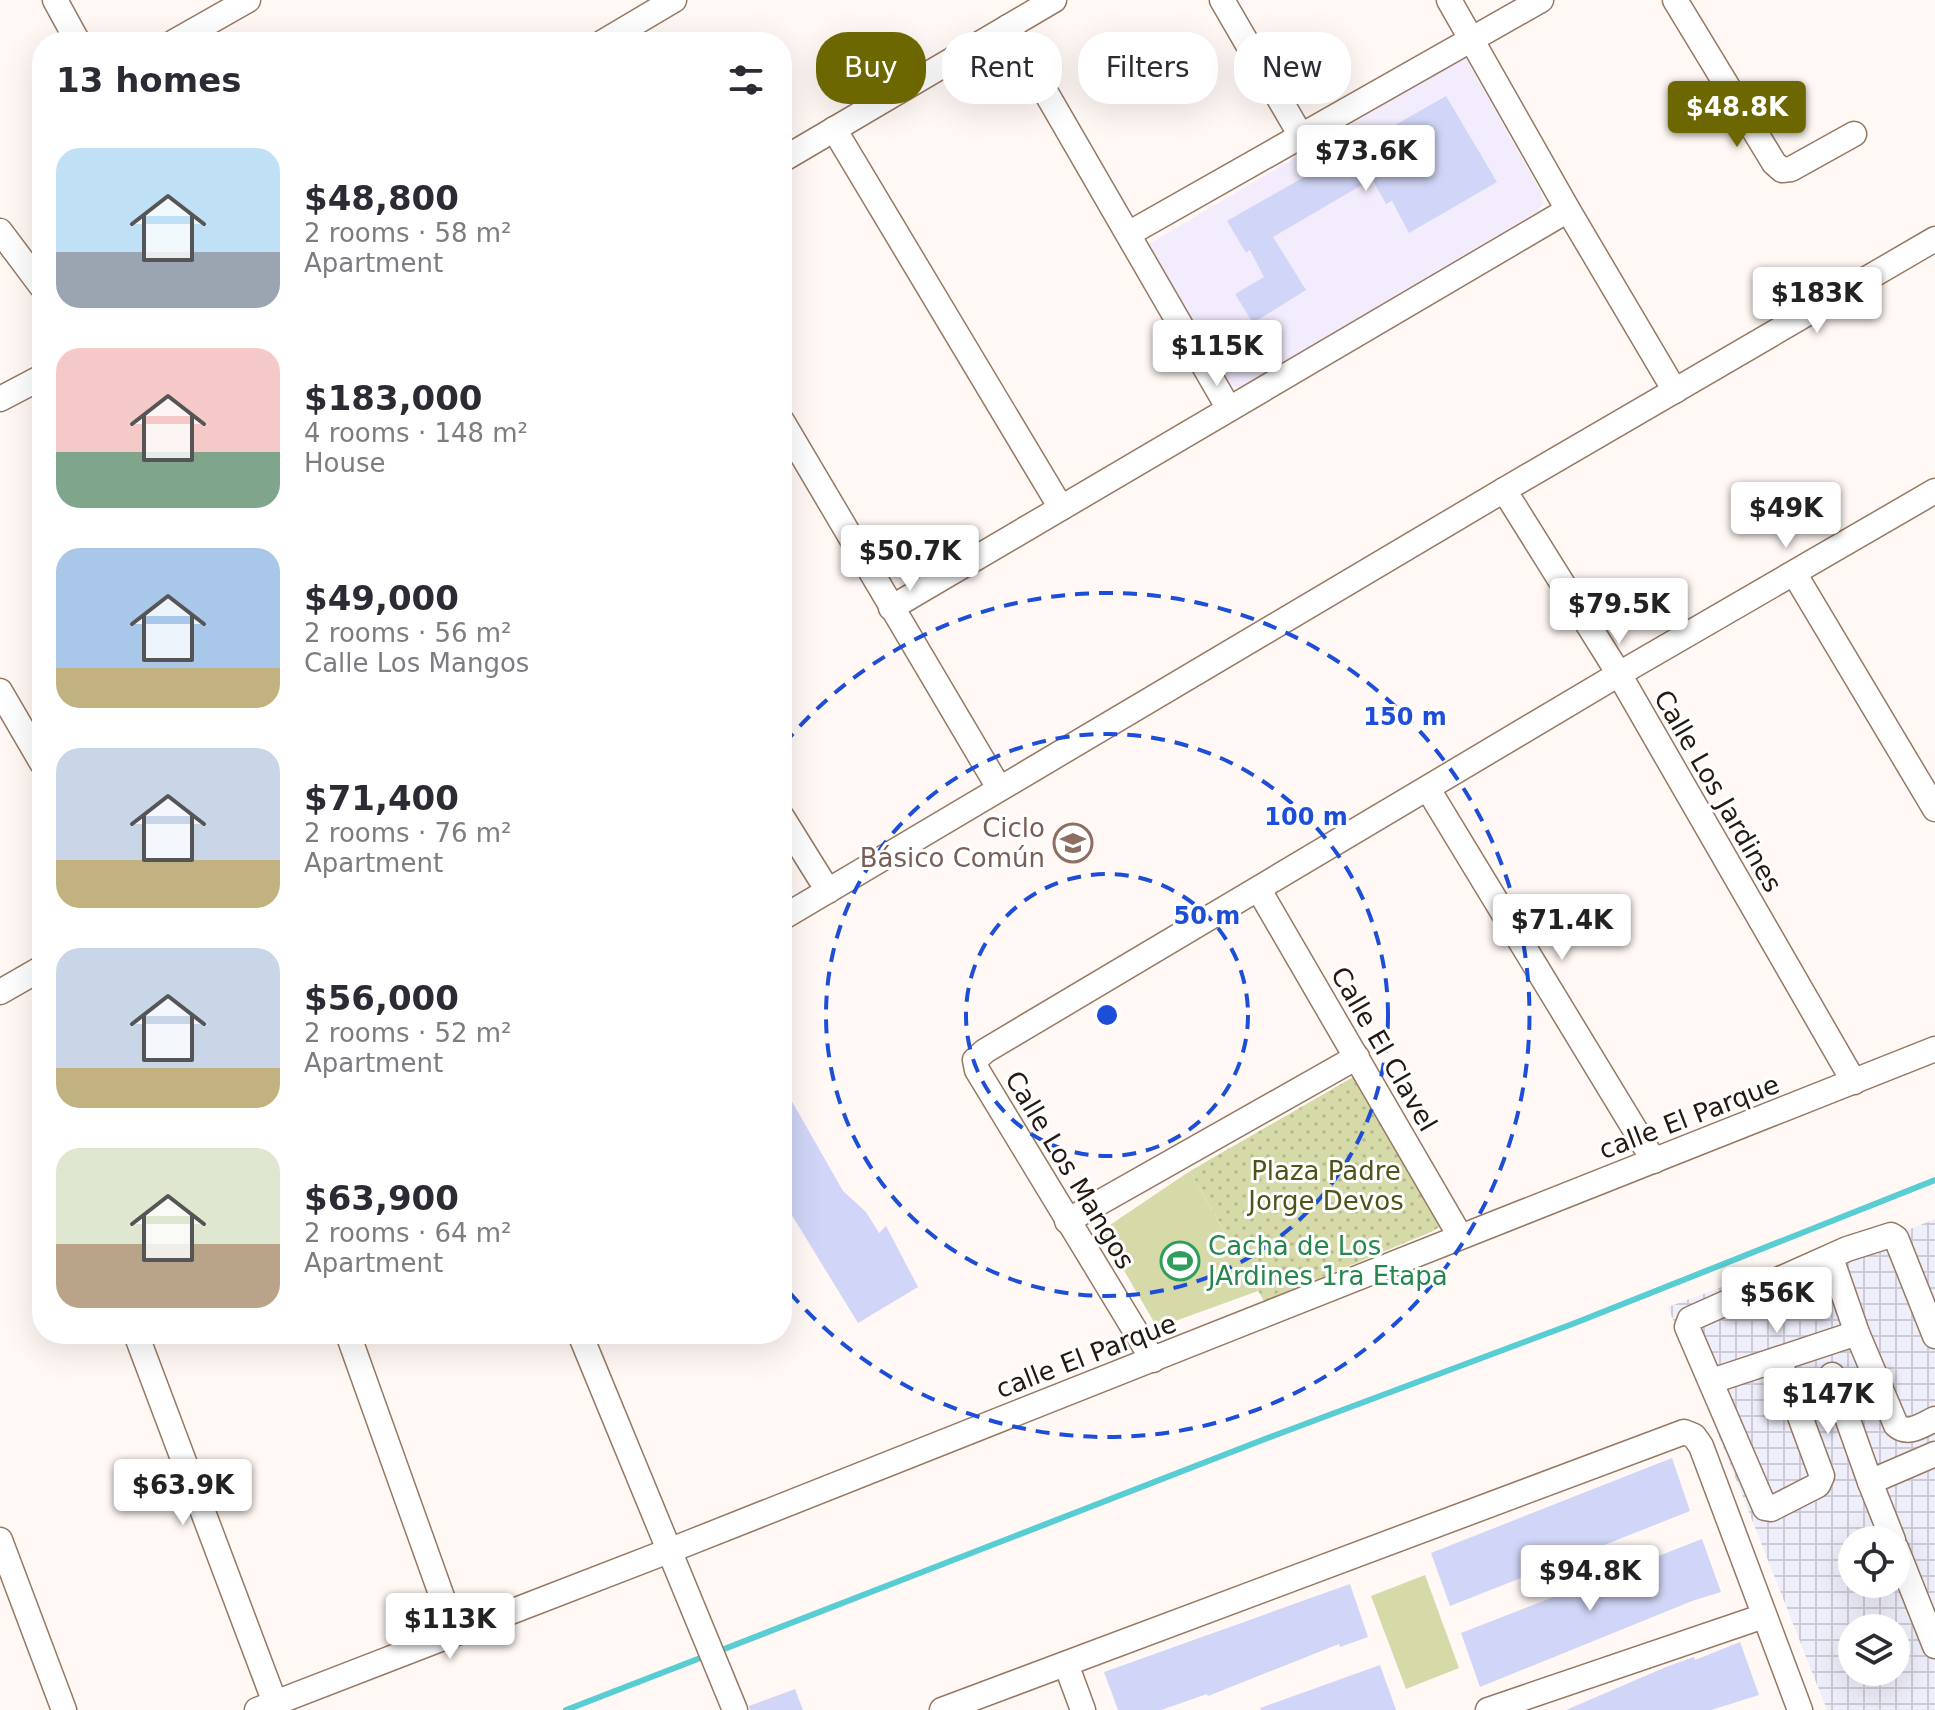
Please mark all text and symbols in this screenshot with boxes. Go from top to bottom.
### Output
chip: Buy [816,32,926,104]
chip: Rent [942,32,1062,104]
chip: Filters [1078,32,1218,104]
chip: New [1234,32,1351,104]
icon: filters [724,58,768,102]
text: 13 homes [56,60,241,100]
pin: $48.8K [1672,81,1802,149]
text: $48.8K [1686,92,1788,122]
pin: $73.6K [1301,125,1431,193]
text: $73.6K [1315,136,1417,166]
text: $48,800 [304,178,459,218]
icon: home [120,180,216,276]
text: 2 rooms · 58 m² [304,218,512,248]
text: Apartment [304,248,443,278]
pin: $183K [1761,267,1873,335]
text: $183K [1771,278,1863,308]
pin: $115K [1161,320,1273,388]
text: $115K [1171,331,1263,361]
text: $183,000 [304,378,483,418]
icon: home [120,380,216,476]
text: 4 rooms · 148 m² [304,418,528,448]
text: House [304,448,385,478]
pin: $49K [1739,482,1833,550]
text: $49K [1749,493,1823,523]
pin: $50.7K [845,525,975,593]
text: $50.7K [859,536,961,566]
text: $49,000 [304,578,459,618]
pin: $79.5K [1554,578,1684,646]
icon: home [120,580,216,676]
text: $79.5K [1568,589,1670,619]
text: 2 rooms · 56 m² [304,618,512,648]
text: Calle Los Mangos [304,648,529,678]
street label: Calle Los Jardines [1648,685,1788,897]
text: 150 m [1363,703,1447,731]
text: $71,400 [304,778,459,818]
icon: home [120,780,216,876]
text: 100 m [1264,803,1348,831]
place label: Ciclo Básico Común [860,813,1045,873]
text: 2 rooms · 76 m² [304,818,512,848]
school or university icon: Ciclo Básico Común [1052,822,1094,864]
text: Apartment [304,848,443,878]
pin: $71.4K [1497,894,1627,962]
text: 50 m [1174,902,1240,930]
text: $71.4K [1511,905,1613,935]
street label: Calle El Clavel [1325,962,1443,1136]
text: $56,000 [304,978,459,1018]
icon: home [120,980,216,1076]
centre of rings [1093,1001,1121,1029]
text: 2 rooms · 52 m² [304,1018,512,1048]
text: Apartment [304,1048,443,1078]
street label: Calle Los Mangos [999,1066,1141,1274]
street label: calle El Parque [1595,1069,1783,1165]
park label: Plaza Padre Jorge Devos [1246,1156,1404,1216]
text: $63,900 [304,1178,459,1218]
icon: home [120,1180,216,1276]
text: 2 rooms · 64 m² [304,1218,512,1248]
place label: Cacha de Los JArdines 1ra Etapa [1206,1231,1448,1291]
sports icon: Cacha de Los JArdines 1ra Etapa [1159,1240,1201,1282]
text: Apartment [304,1248,443,1278]
pin: $56K [1730,1267,1824,1335]
text: $56K [1740,1278,1814,1308]
street label: calle El Parque [992,1308,1180,1404]
pin: $147K [1772,1368,1884,1436]
text: $147K [1782,1379,1874,1409]
pin: $63.9K [118,1459,248,1527]
text: $63.9K [132,1470,234,1500]
map controls [1838,1526,1910,1686]
button: locate [1838,1526,1910,1598]
pin: $94.8K [1525,1545,1655,1613]
text: $94.8K [1539,1556,1641,1586]
pin: $113K [394,1593,506,1661]
text: $113K [404,1604,496,1634]
button: layers [1838,1614,1910,1686]

